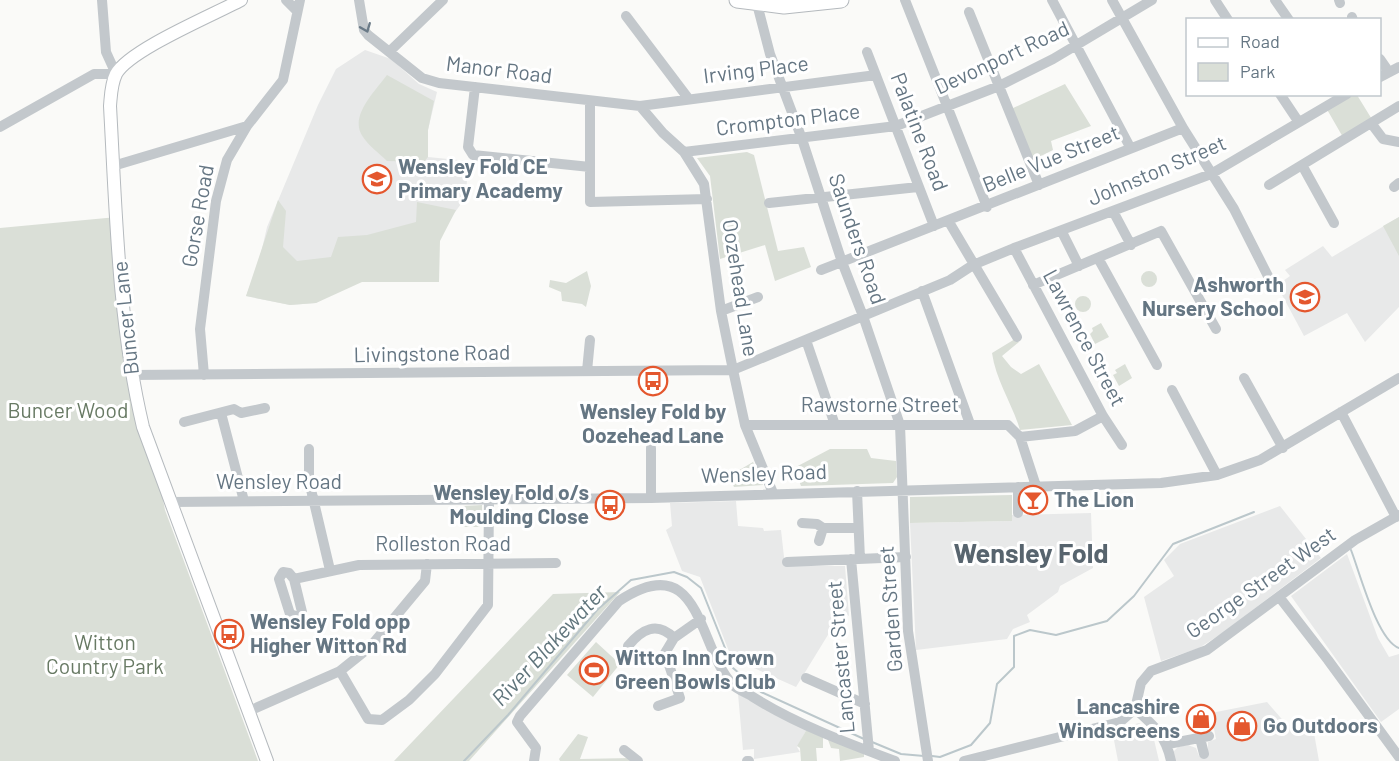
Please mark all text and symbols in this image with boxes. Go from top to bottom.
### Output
street label: Devonport Road [930,15,1073,99]
legend [1186,18,1381,96]
one-way arrow [359,22,371,33]
text: Road [1240,30,1280,52]
street label: Manor Road [445,50,554,87]
street label: Irving Place [702,50,810,87]
text: Park [1240,60,1275,82]
street label: Palatine Road [886,69,954,194]
street label: Crompton Place [714,97,861,140]
street label: Belle Vue Street [978,119,1123,196]
street label: Johnston Street [1083,129,1229,210]
place label: Wensley Fold CE Primary Academy [398,153,563,202]
street label: Gorse Road [175,162,218,269]
school or university icon: Wensley Fold CE Primary Academy [361,163,393,195]
street label: Saunders Road [824,170,892,307]
street label: Oozehead Lane [718,217,765,358]
street label: Buncer Lane [106,260,143,376]
street label: Lawrence Street [1039,265,1132,410]
place label: Ashworth Nursery School [1142,271,1284,320]
school or university icon: Ashworth Nursery School [1289,281,1321,313]
street label: Livingstone Road [353,339,511,366]
bus stop icon: Wensley Fold by Oozehead Lane [637,365,669,397]
street label: Rawstorne Street [801,391,959,416]
park label: Buncer Wood [8,397,128,422]
place label: Wensley Fold by Oozehead Lane [580,398,727,447]
street label: Wensley Road [701,458,827,487]
street label: Wensley Road [216,468,342,493]
place label: Wensley Fold o/s Moulding Close [433,479,589,528]
bar icon: The Lion [1017,484,1049,516]
place label: The Lion [1054,486,1134,511]
bus stop icon: Wensley Fold o/s Moulding Close [594,489,626,521]
street label: George Street West [1180,521,1340,643]
street label: Rolleston Road [375,530,511,555]
district label: Wensley Fold [953,536,1109,568]
street label: Garden Street [873,545,906,673]
water label: River Blakewater [486,577,612,710]
street label: Lancaster Street [820,580,859,735]
place label: Wensley Fold opp Higher Witton Rd [250,608,410,657]
bus stop icon: Wensley Fold opp Higher Witton Rd [213,618,245,650]
park label: Witton Country Park [46,629,164,678]
place label: Witton Inn Crown Green Bowls Club [615,644,776,693]
sports icon: Witton Inn Crown Green Bowls Club [578,654,610,686]
place label: Lancashire Windscreens [1058,693,1180,742]
shop icon: Lancashire Windscreens [1185,703,1217,735]
shop icon: Go Outdoors [1226,710,1258,742]
place label: Go Outdoors [1263,712,1378,737]

